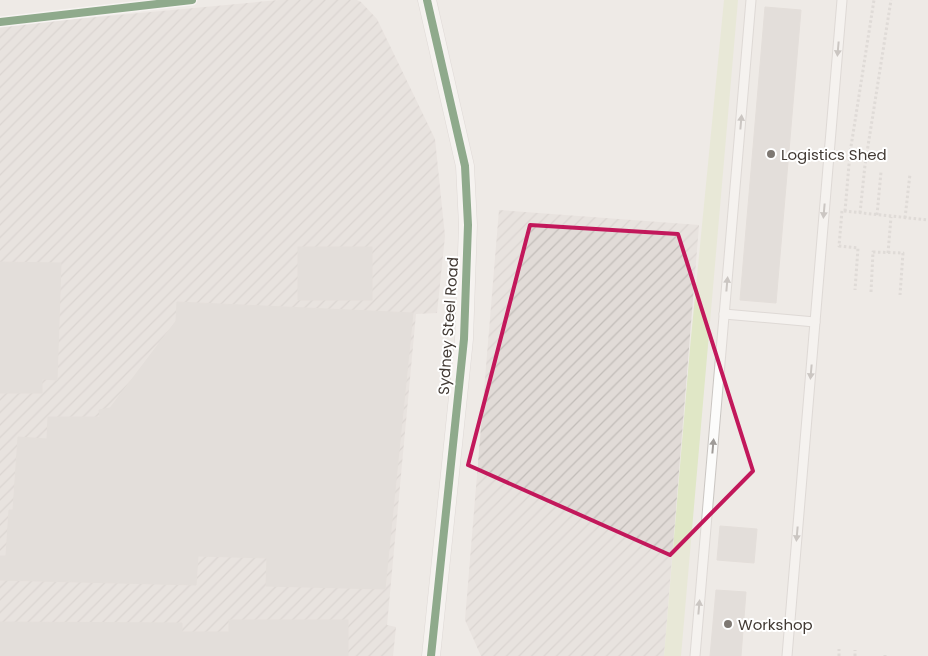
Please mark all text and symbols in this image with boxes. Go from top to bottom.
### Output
one-way arrow [833,41,841,57]
one-way arrow [737,113,745,129]
place label: Logistics Shed [781,144,887,165]
marker: Logistics Shed [765,148,777,160]
one-way arrow [820,203,828,219]
street label: Sydney Steel Road [433,256,463,396]
one-way arrow [723,275,731,291]
one-way arrow [807,365,815,381]
one-way arrow [709,437,717,453]
one-way arrow [793,527,801,543]
one-way arrow [695,599,703,615]
place label: Workshop [738,614,813,635]
marker: Workshop [722,618,734,630]

